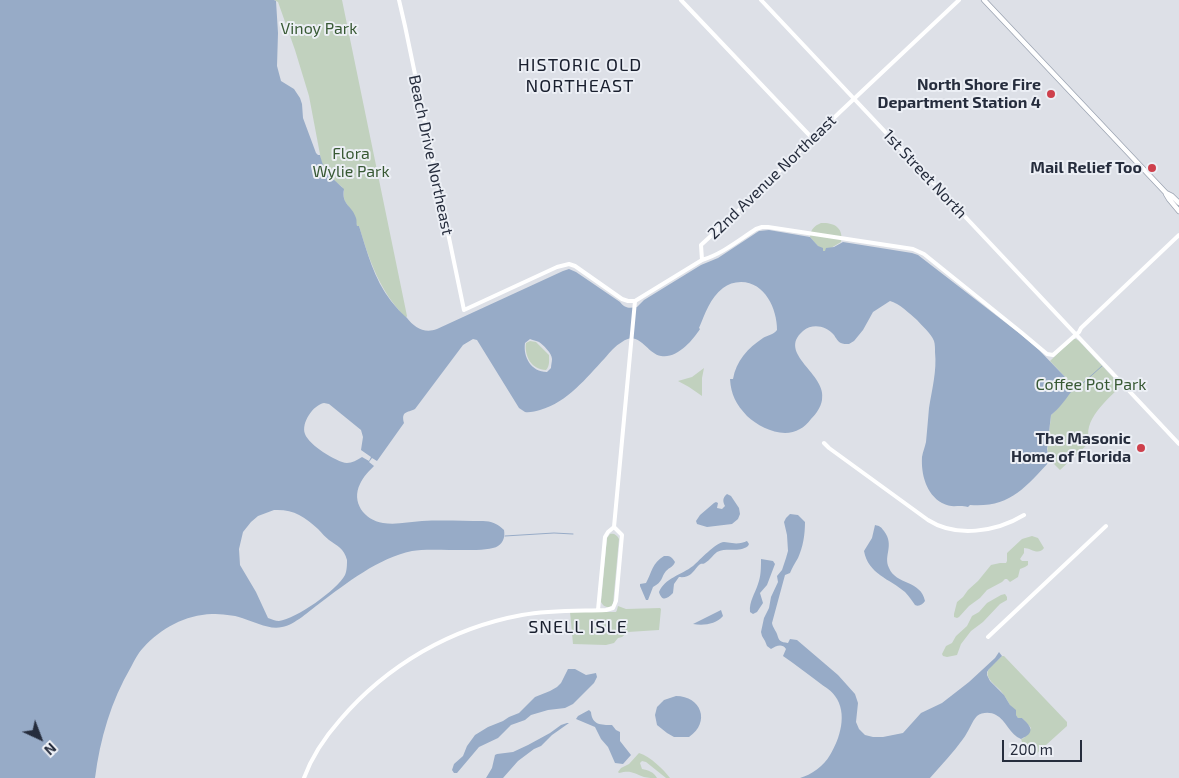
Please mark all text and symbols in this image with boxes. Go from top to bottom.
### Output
park label: Vinoy Park [281,19,357,39]
district label: HISTORIC OLD NORTHEAST [516,54,644,96]
street label: Beach Drive Northeast [405,73,457,237]
place label: North Shore Fire Department Station 4 [877,75,1041,113]
marker: North Shore Fire Department Station 4 [1045,88,1057,100]
street label: 22nd Avenue Northeast [704,111,840,243]
street label: 1st Street North [879,126,971,222]
park label: Flora Wylie Park [312,144,390,182]
place label: Mail Relief Too [1030,158,1142,178]
marker: Mail Relief Too [1146,162,1158,174]
park label: Coffee Pot Park [1036,375,1146,395]
place label: The Masonic Home of Florida [1011,429,1131,467]
marker: The Masonic Home of Florida [1135,442,1147,454]
district label: SNELL ISLE [527,616,629,638]
north arrow [15,713,65,763]
scale bar [1004,730,1084,762]
text: N [41,740,60,759]
text: 200 m [1010,740,1053,758]

